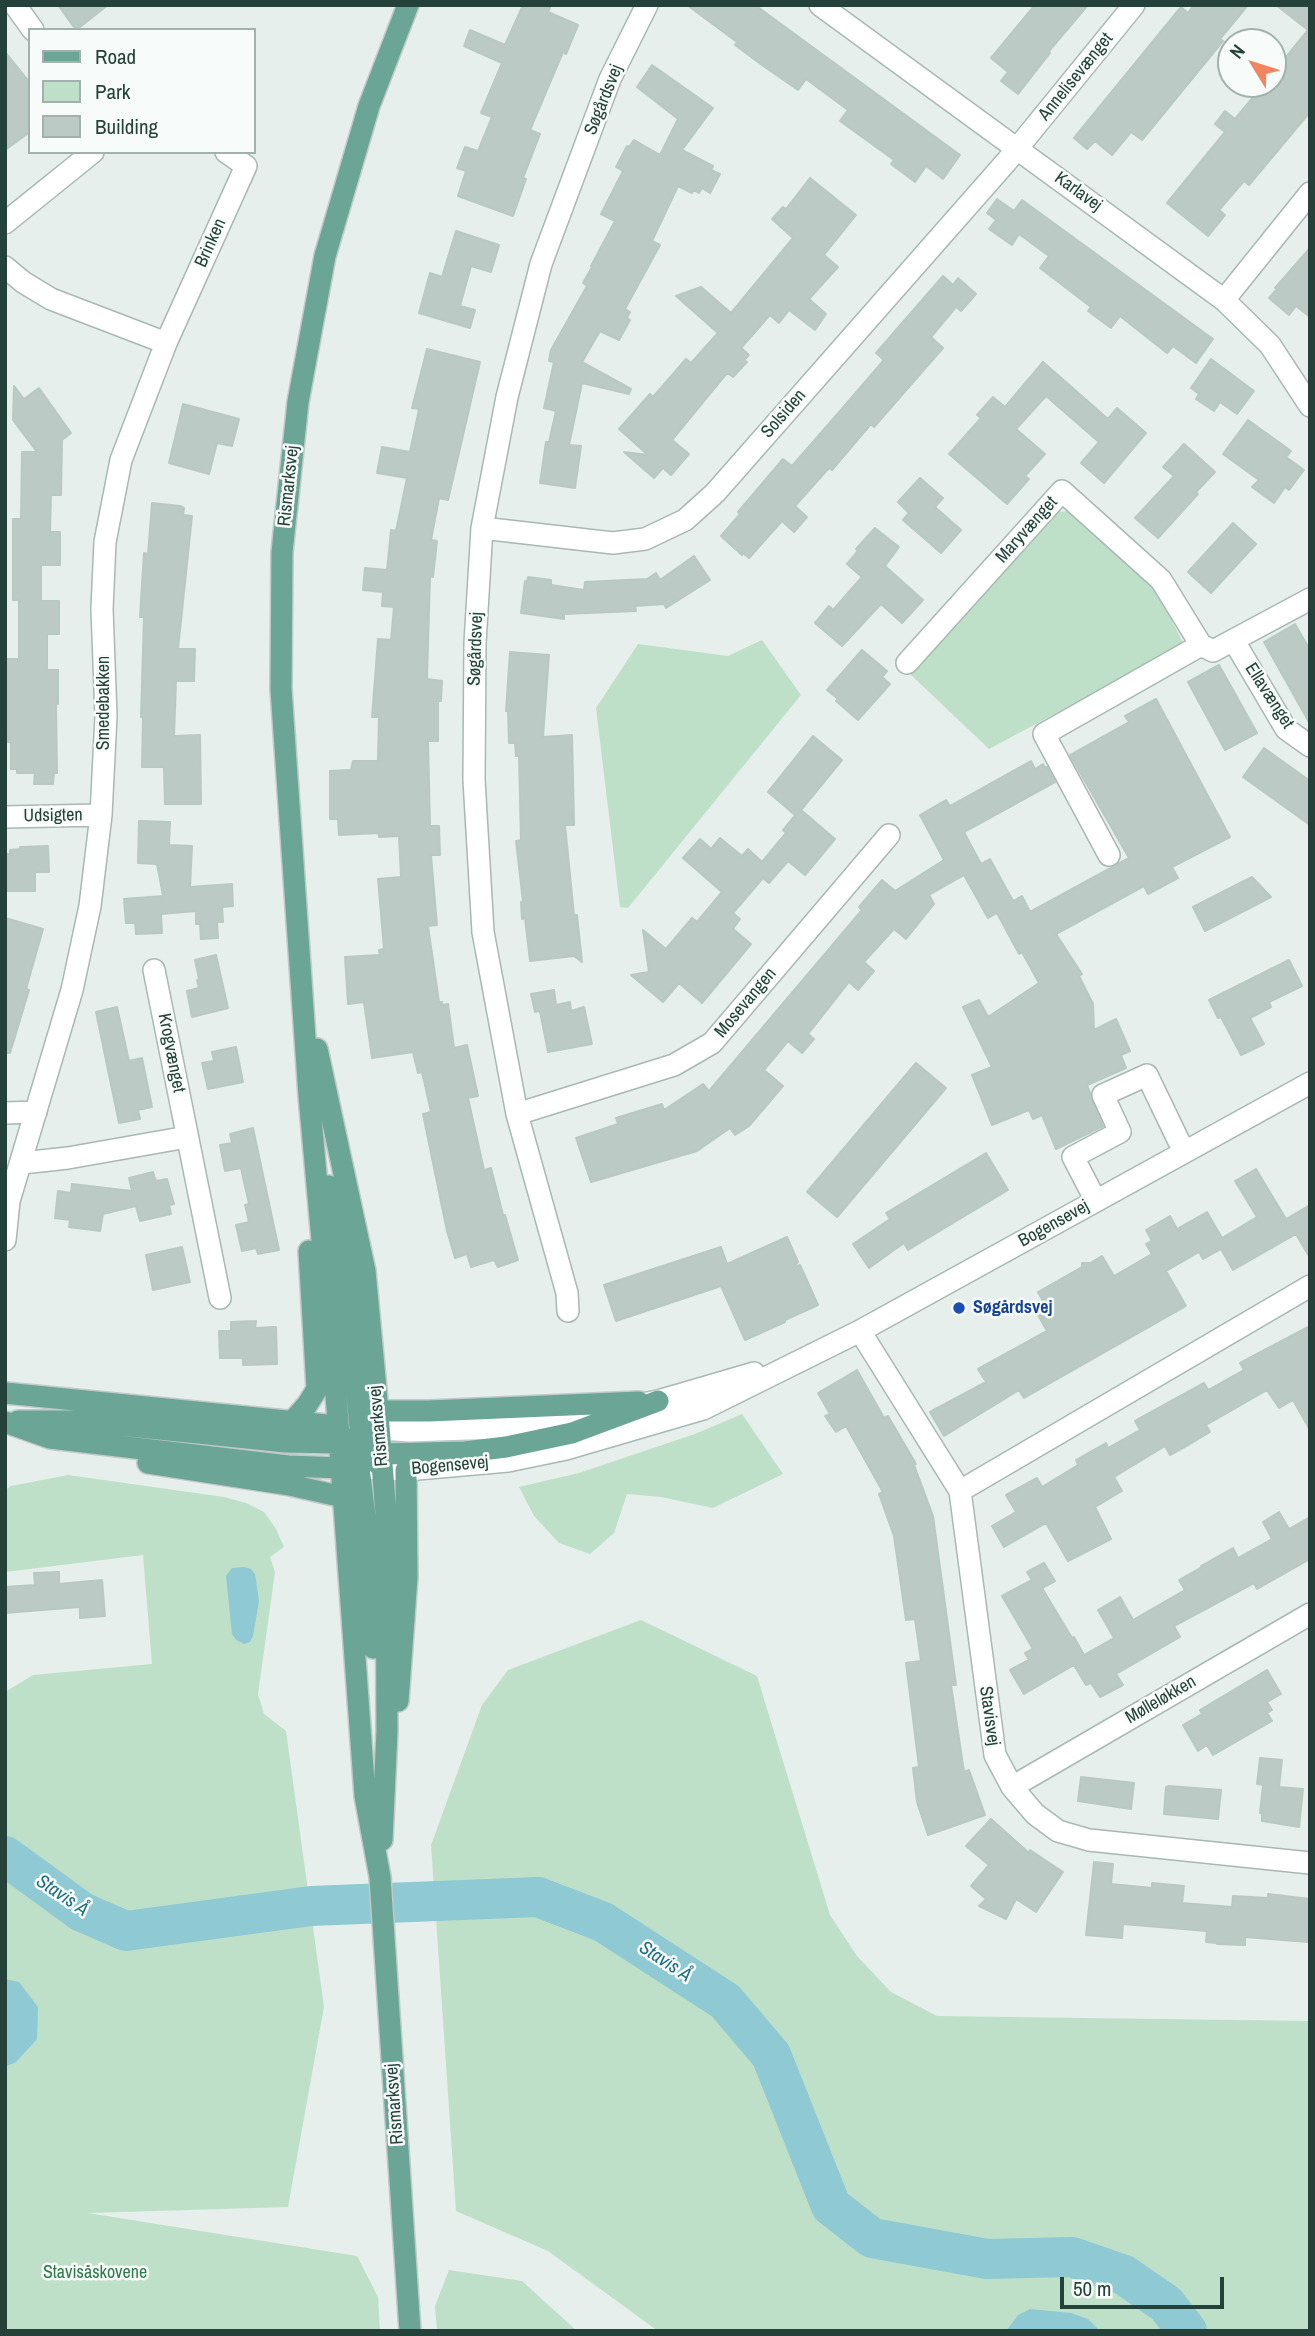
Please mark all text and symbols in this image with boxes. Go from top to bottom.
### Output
legend [28,28,256,154]
north arrow [1217,28,1287,98]
street label: Annelisevænget [1034,29,1118,125]
text: N [1223,39,1251,64]
text: Road [95,42,136,71]
street label: Søgårdsvej [580,62,628,138]
text: Park [95,77,130,106]
text: Building [95,112,158,141]
street label: Karlavej [1050,168,1106,216]
street label: Brinken [191,215,231,271]
street label: Solsiden [757,385,811,443]
street label: Rismarksvej [274,445,304,527]
street label: Maryvænget [992,492,1062,568]
street label: Søgårdsvej [464,612,488,686]
street label: Smedebakken [93,656,115,750]
street label: Ellavænget [1240,659,1298,733]
street label: Udsigten [23,805,83,827]
street label: Mosevangen [711,964,781,1042]
street label: Krogvænget [153,1011,189,1095]
street label: Bogensevej [1015,1196,1093,1252]
place label: Søgårdsvej [973,1297,1053,1319]
marker: Søgårdsvej [951,1300,967,1316]
street label: Rismarksvej [365,1385,393,1467]
street label: Bogensevej [411,1452,489,1480]
street label: Mølleløkken [1122,1671,1200,1729]
street label: Stavisvej [974,1685,1004,1747]
water label: Stavis Å [32,1870,92,1922]
water label: Stavis Å [634,1937,696,1987]
street label: Rismarksvej [381,2063,409,2145]
park label: Stavisåskovene [43,2262,147,2284]
scale bar [1063,2262,1228,2306]
text: 50 m [1073,2274,1111,2303]

